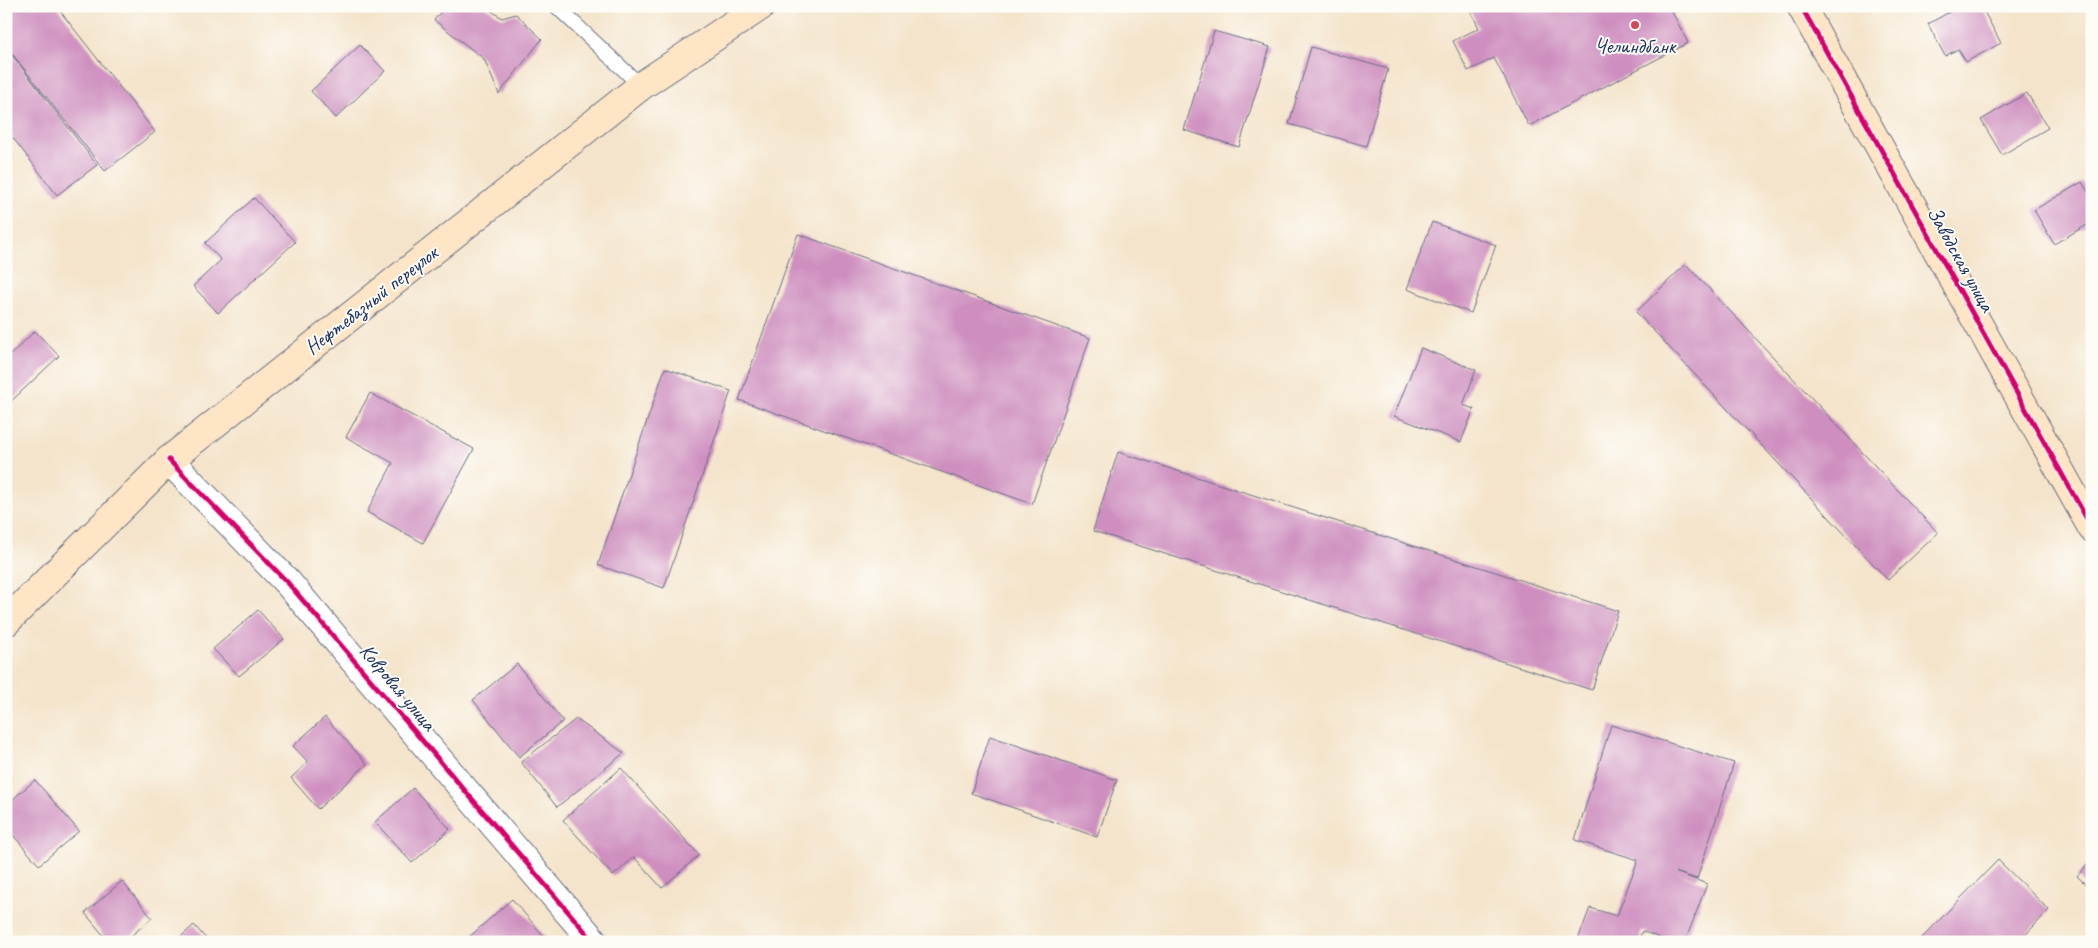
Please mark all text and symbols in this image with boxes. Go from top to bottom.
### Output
marker: Челиндбанк [1629,19,1641,31]
place label: Челиндбанк [1595,33,1677,59]
street label: Заводская улица [1921,202,2001,318]
street label: Нефтебазный переулок [299,239,445,361]
street label: Ковровая улица [354,638,443,737]

